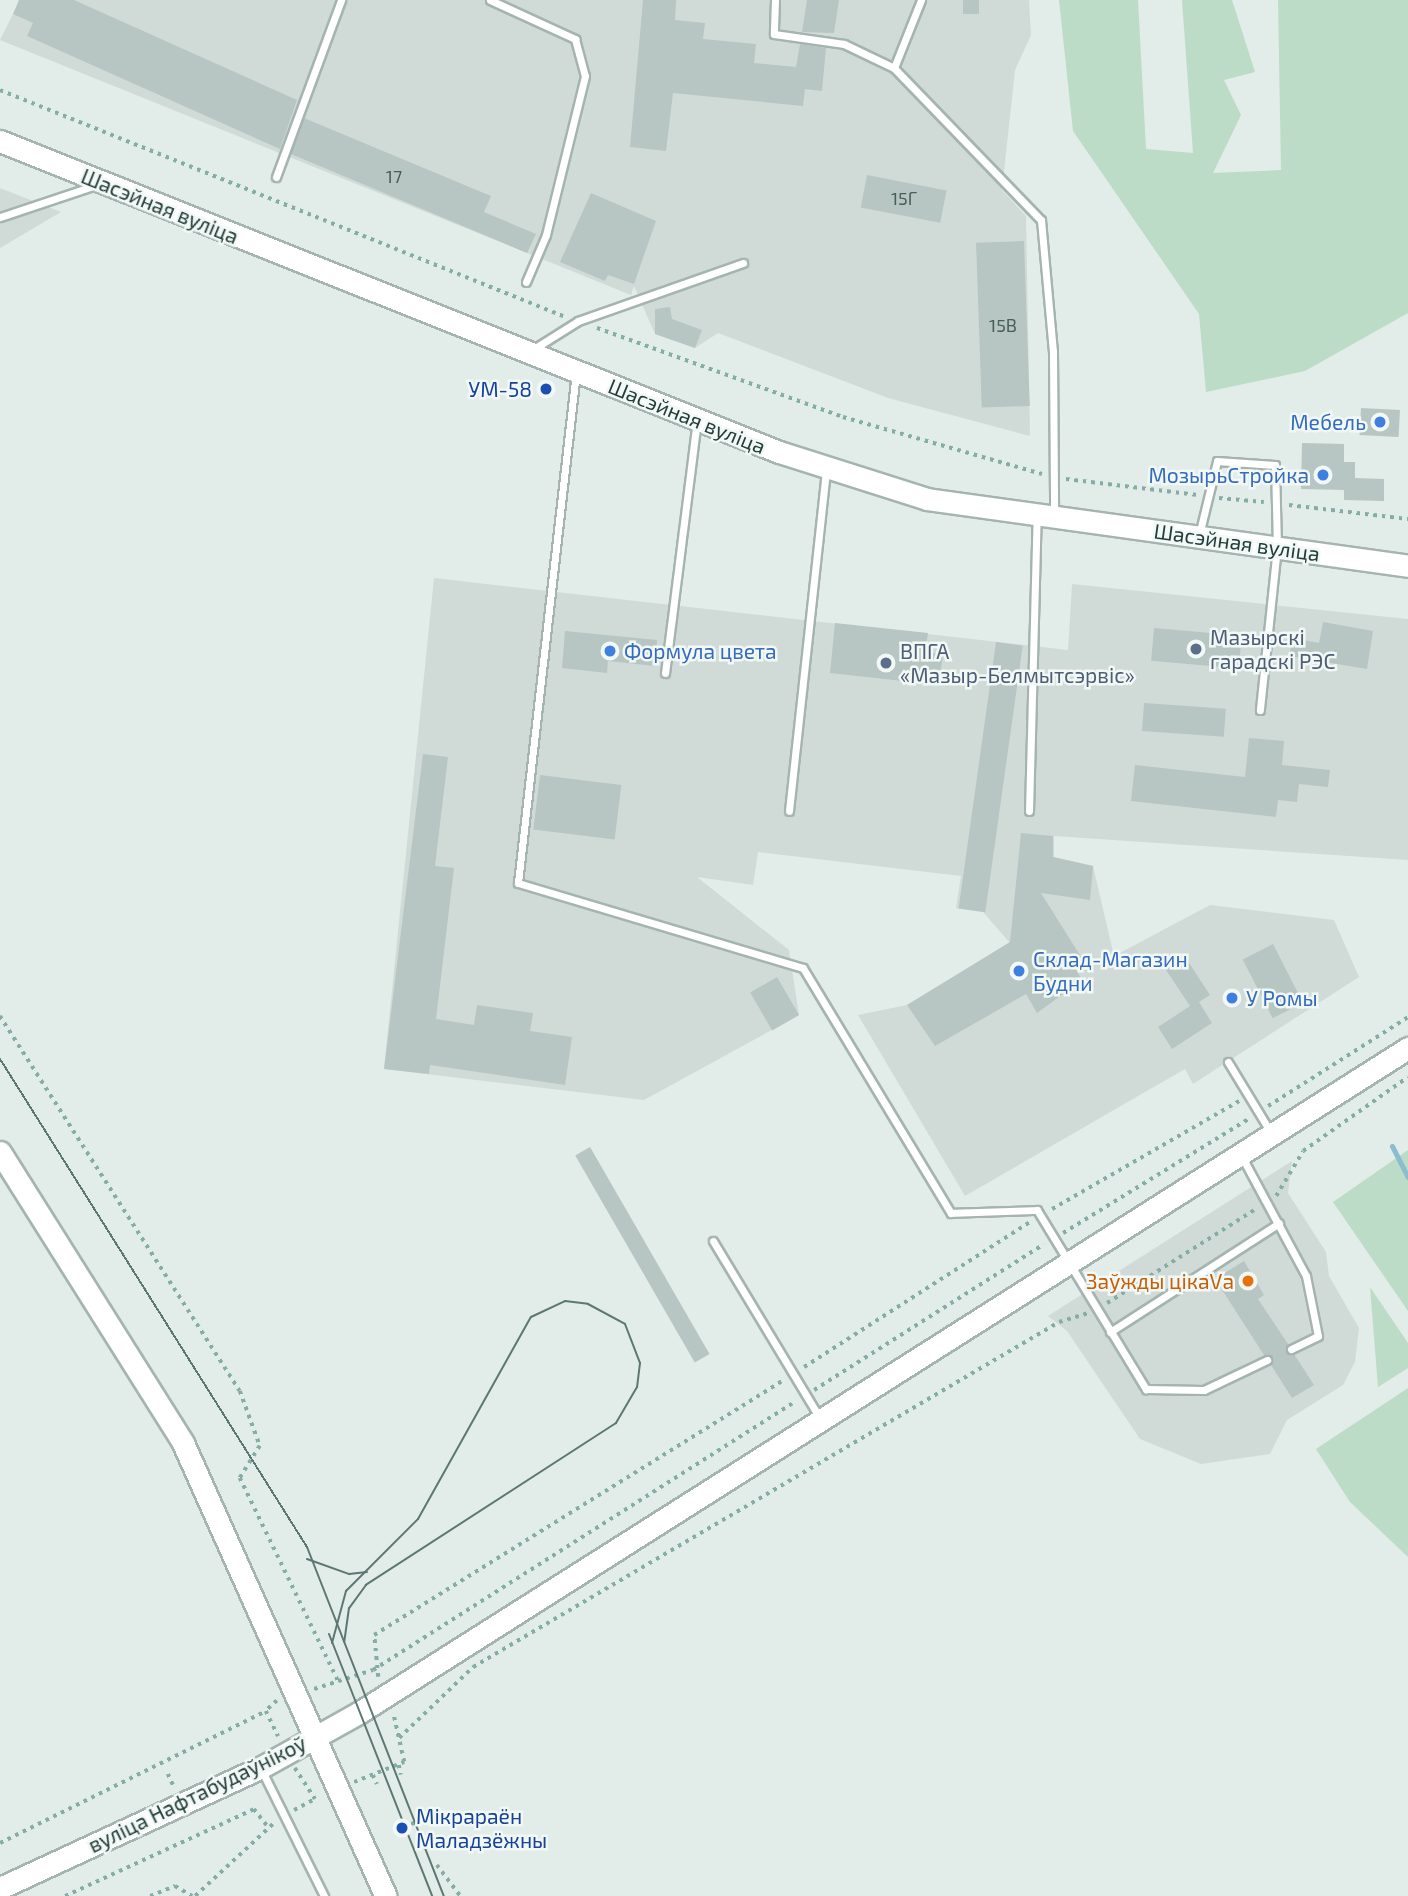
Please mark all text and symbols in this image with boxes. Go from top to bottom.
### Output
street label: Шасэйная вуліца [78,163,242,249]
house number: 17 [386,165,402,187]
house number: 15Г [891,187,917,209]
house number: 15В [989,314,1017,336]
street label: Шасэйная вуліца [605,373,769,459]
place label: УМ-58 [468,376,532,402]
marker: УМ-58 [538,381,554,397]
place label: Мебель [1290,409,1366,435]
marker: Мебель [1372,414,1388,430]
place label: МозырьСтройка [1148,462,1309,488]
marker: МозырьСтройка [1315,467,1331,483]
street label: Шасэйная вуліца [1152,518,1322,566]
place label: Мазырскі гарадскі РЭС [1210,624,1335,674]
place label: Формула цвета [624,638,777,664]
place label: ВПГА «Мазыр-Белмытсэрвіс» [900,638,1135,688]
marker: Мазырскі гарадскі РЭС [1188,641,1204,657]
marker: Формула цвета [602,643,618,659]
marker: ВПГА «Мазыр-Белмытсэрвіс» [878,655,894,671]
place label: Склад-Магазин Будни [1033,946,1188,996]
marker: Склад-Магазин Будни [1011,963,1027,979]
place label: У Ромы [1246,985,1318,1011]
marker: У Ромы [1224,990,1240,1006]
place label: Заўжды цікаVа [1086,1268,1234,1294]
marker: Заўжды цікаVа [1240,1273,1256,1289]
street label: вуліца Нафтабудаўнікоў [84,1730,310,1858]
place label: Мікрараён Маладзёжны [416,1803,547,1853]
marker: Мікрараён Маладзёжны [394,1820,410,1836]

